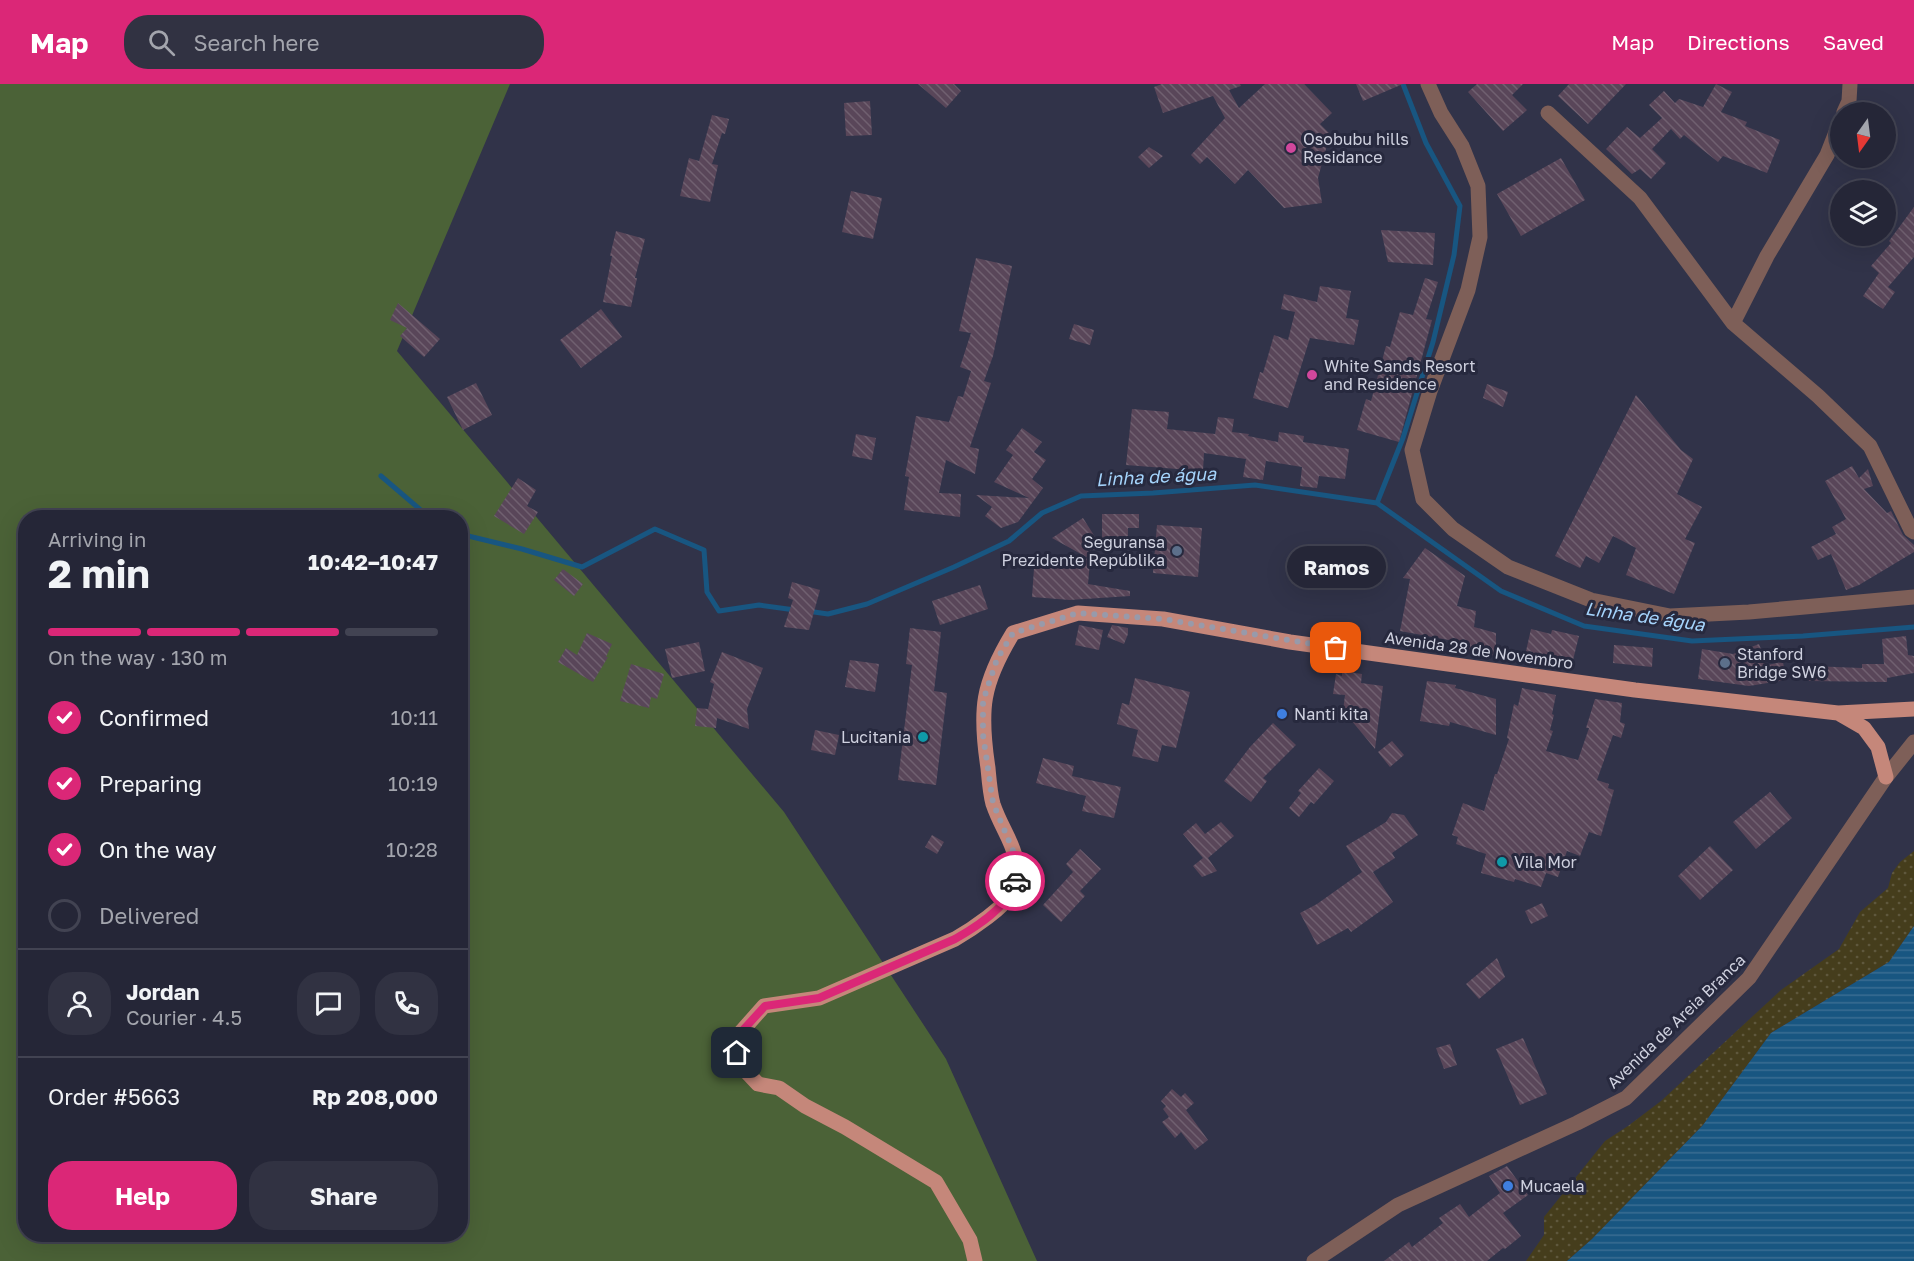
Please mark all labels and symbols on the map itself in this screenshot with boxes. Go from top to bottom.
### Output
north arrow [1830,102,1896,168]
place label: Osobubu hills Residance [1303,129,1409,167]
marker: Osobubu hills Residance [1284,141,1298,155]
place label: White Sands Resort and Residence [1324,356,1476,394]
marker: White Sands Resort and Residence [1305,368,1319,382]
water label: Linha de água [1095,462,1217,490]
place label: Seguransa Prezidente Repúblika [1002,532,1165,570]
marker: Seguransa Prezidente Repúblika [1170,544,1184,558]
callout: Ramos [1286,546,1386,588]
water label: Linha de água [1584,597,1707,635]
pin [1310,622,1361,673]
street label: Avenida 28 de Novembro [1384,627,1574,673]
place label: Stanford Bridge SW6 [1737,644,1826,682]
marker: Stanford Bridge SW6 [1718,656,1732,670]
place label: Nanti kita [1294,704,1368,724]
marker: Nanti kita [1275,707,1289,721]
place label: Lucitania [841,727,911,747]
marker: Lucitania [916,730,930,744]
courier [985,851,1045,911]
place label: Vila Mor [1514,852,1577,872]
marker: Vila Mor [1495,855,1509,869]
street label: Avenida de Areia Branca [1603,950,1749,1092]
pin [711,1027,762,1078]
place label: Mucaela [1520,1176,1585,1196]
marker: Mucaela [1501,1179,1515,1193]

